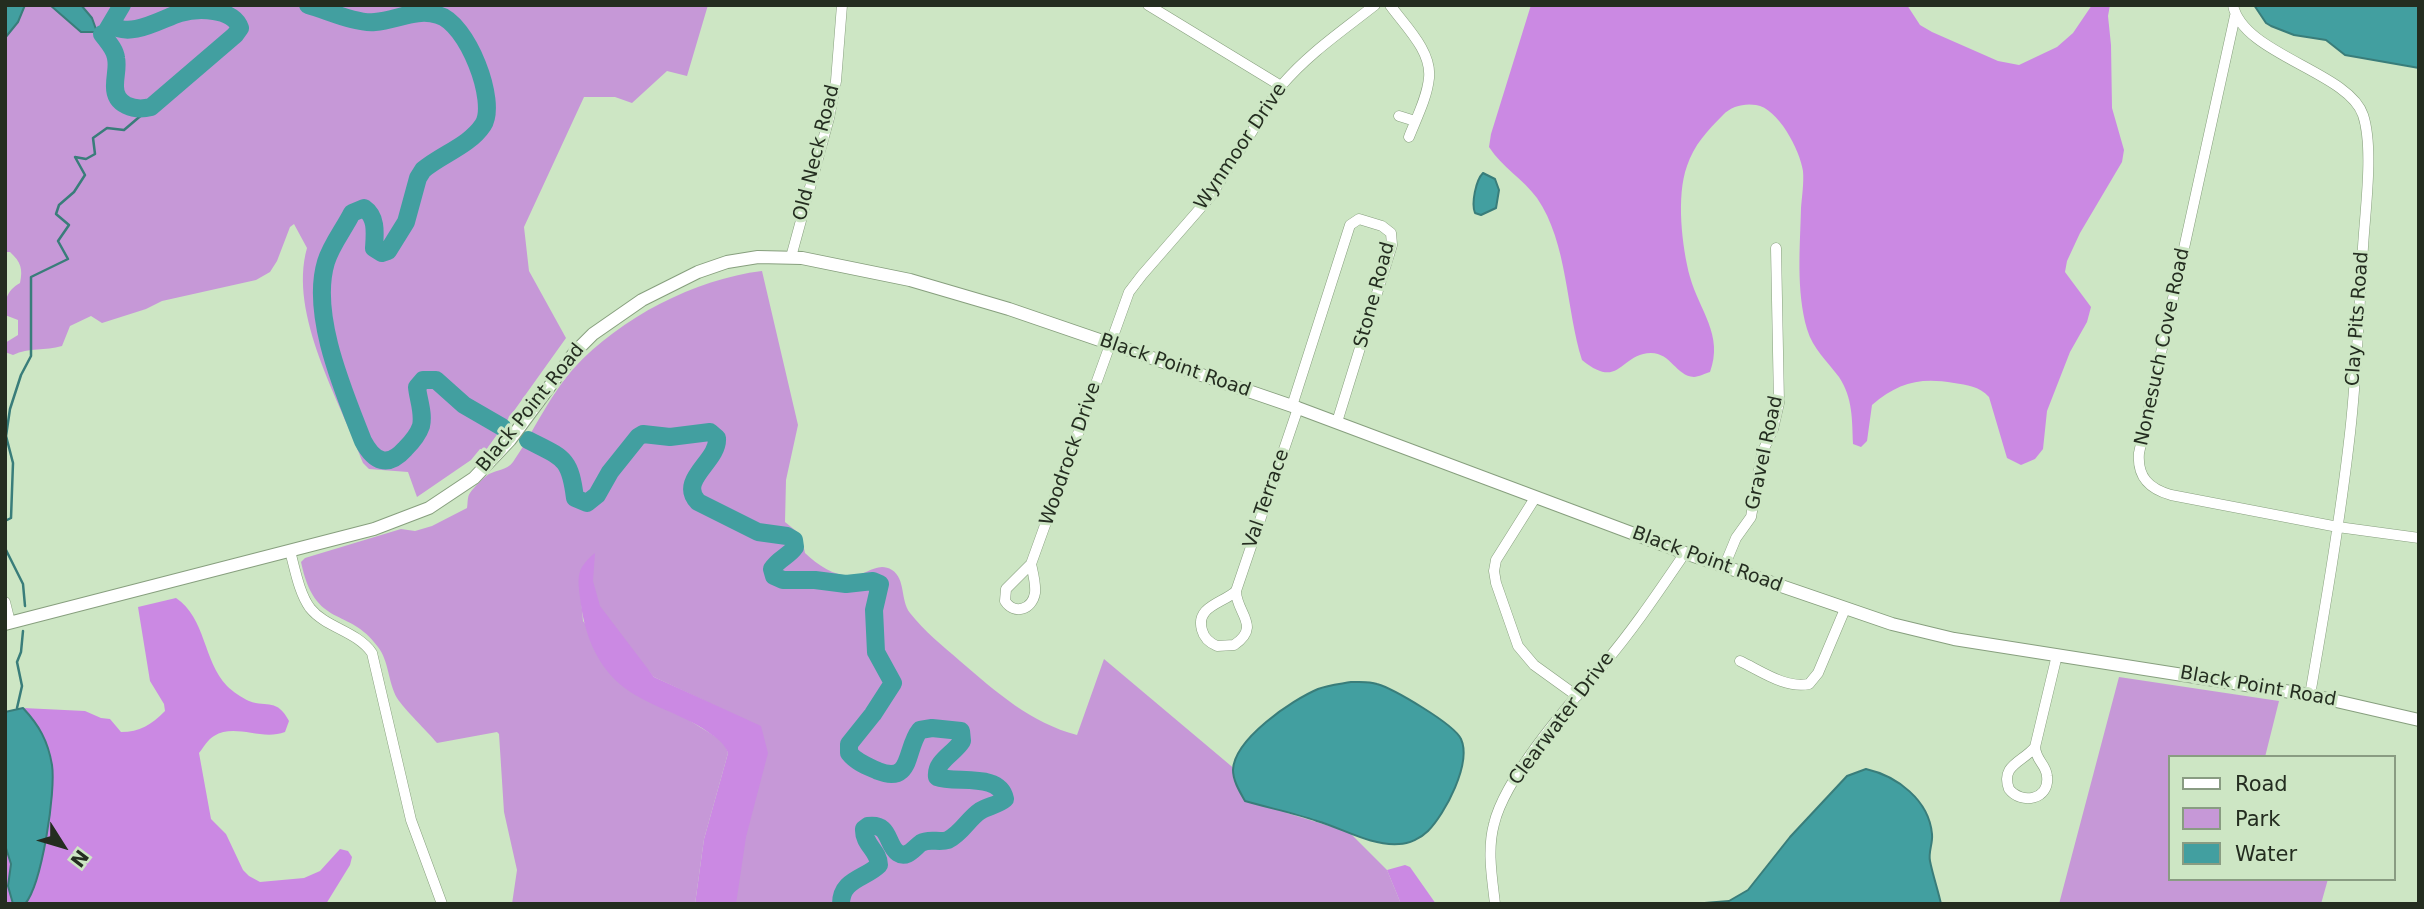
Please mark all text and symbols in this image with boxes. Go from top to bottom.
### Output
street label: Wynmoor Drive [1190,79,1292,215]
street label: Old Neck Road [789,83,845,223]
street label: Stone Road [1350,240,1400,350]
street label: Nonesuch Cove Road [2131,246,2195,448]
street label: Clay Pits Road [2342,251,2374,387]
street label: Black Point Road [1096,329,1254,403]
street label: Black Point Road [472,339,590,477]
street label: Woodrock Drive [1036,379,1106,529]
street label: Gravel Road [1742,394,1788,512]
street label: Val Terrace [1239,446,1295,552]
street label: Black Point Road [1629,522,1785,598]
street label: Clearwater Drive [1505,648,1619,790]
street label: Black Point Road [2178,662,2338,712]
legend [2168,755,2396,881]
text: Road [2235,772,2288,796]
text: Park [2235,807,2280,831]
north arrow [28,811,98,881]
text: Water [2235,842,2297,866]
text: N [66,846,93,872]

